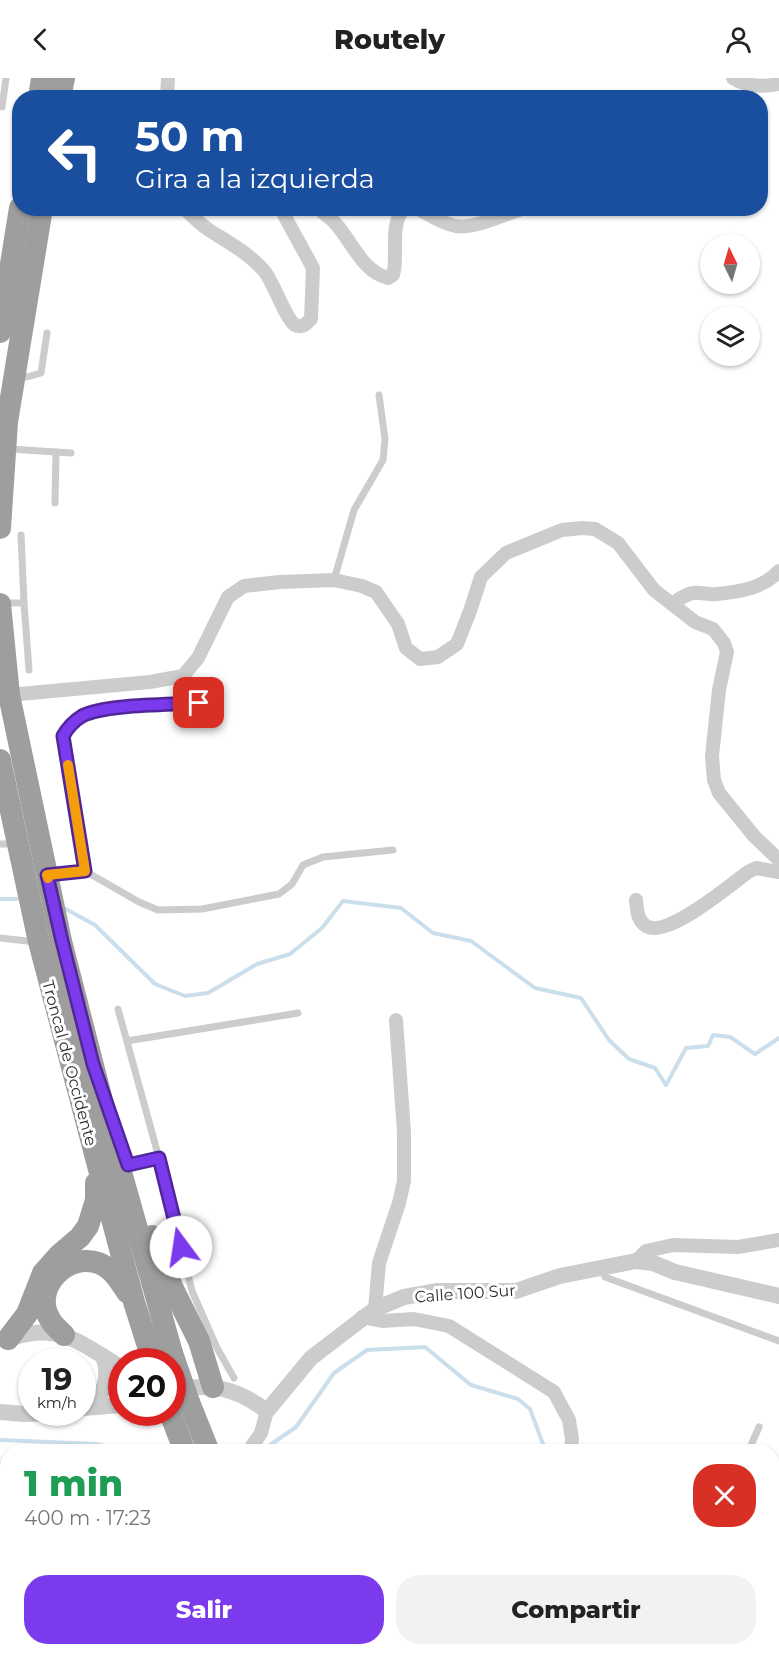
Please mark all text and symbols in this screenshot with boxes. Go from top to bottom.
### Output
icon: back [24,23,57,56]
text: Routely [334,23,445,56]
icon: person [722,23,755,56]
text: 50 m [135,110,244,162]
icon: left [36,114,114,192]
text: Gira a la izquierda [135,162,375,195]
north arrow [700,234,760,294]
map controls [700,234,760,366]
button: layers [700,306,760,366]
pin [173,677,224,728]
icon: arrive [182,686,215,719]
street label: Troncal de Occidente [38,978,101,1148]
position arrow [149,1215,213,1279]
street label: Calle 100 Sur [414,1280,516,1307]
speed limit sign: 20 [108,1348,186,1426]
text: 19 [42,1361,72,1398]
text: km/h [37,1393,77,1412]
text: 1 min [24,1461,123,1505]
button: close [693,1464,756,1527]
text: 400 m · 17:23 [24,1506,151,1530]
button: Salir [24,1575,384,1644]
button: Compartir [396,1575,756,1644]

